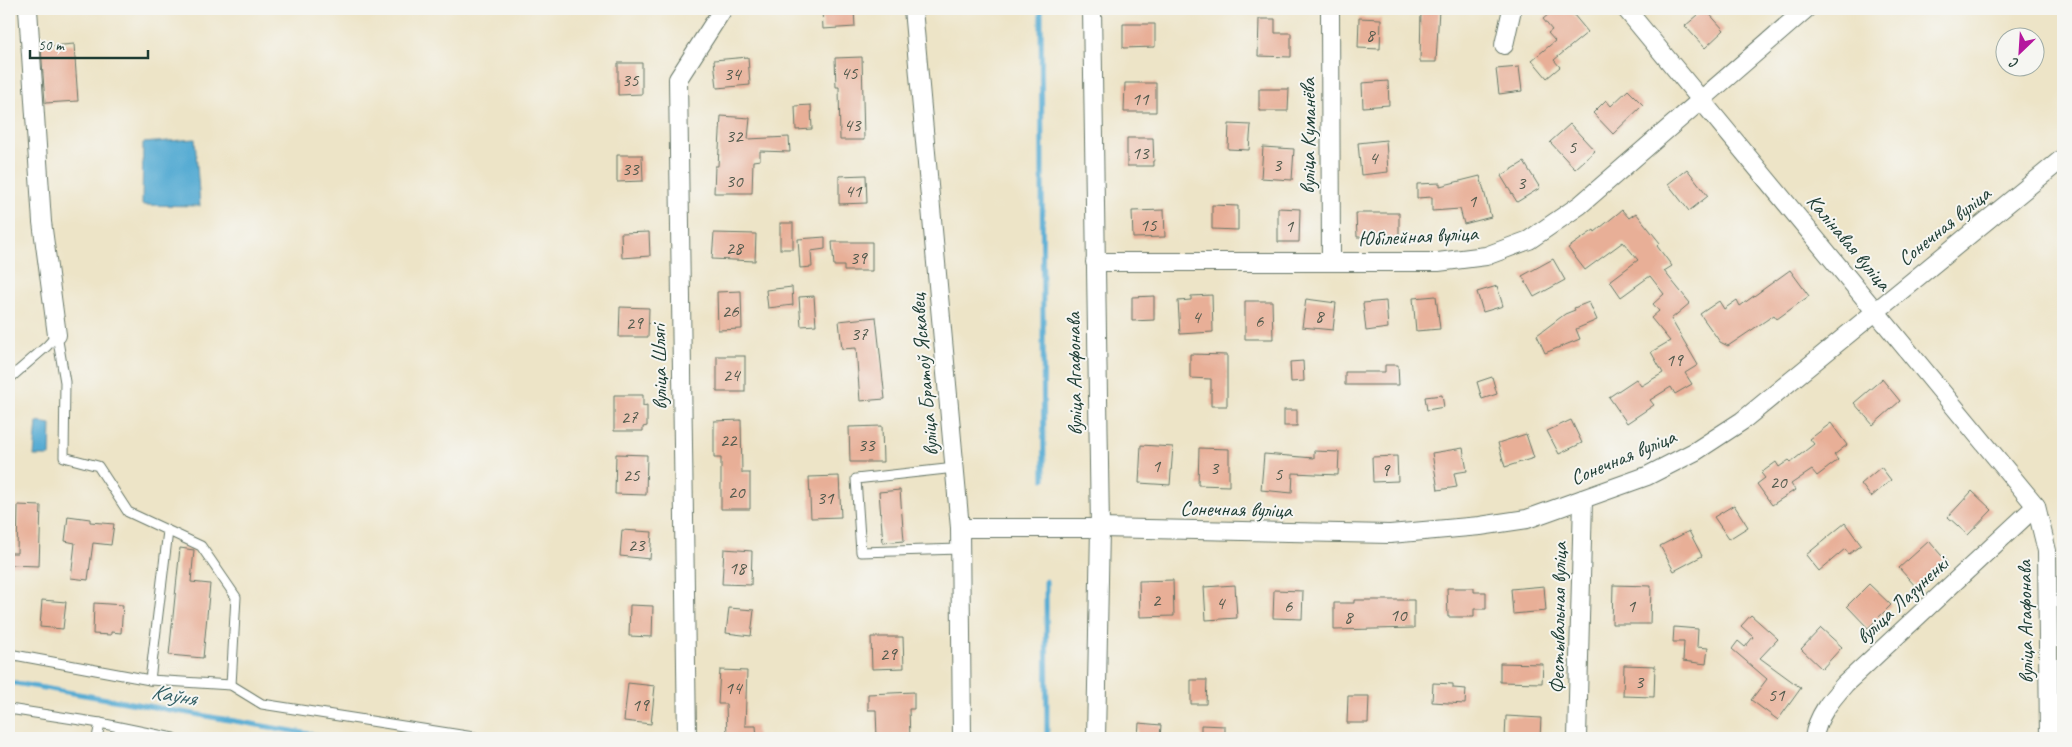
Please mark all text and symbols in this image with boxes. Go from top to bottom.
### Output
house number: 8 [1366,23,1377,47]
scale bar [30,28,148,60]
north arrow [1994,28,2044,78]
text: 50 m [38,36,65,55]
text: С [2006,53,2021,72]
house number: 45 [840,61,859,85]
house number: 34 [723,62,743,86]
house number: 35 [621,68,640,92]
street label: вуліца Куманёва [1295,76,1321,194]
house number: 11 [1131,87,1150,111]
house number: 43 [843,113,862,137]
house number: 32 [725,124,744,148]
house number: 5 [1568,135,1578,159]
house number: 13 [1131,141,1150,165]
house number: 4 [1369,146,1380,170]
house number: 3 [1273,153,1283,177]
house number: 33 [621,157,640,181]
house number: 30 [725,169,744,193]
house number: 3 [1517,171,1527,195]
house number: 41 [844,179,863,203]
street label: Сонечная вуліца [1892,180,1997,271]
street label: Калінавая вуліца [1801,188,1898,297]
house number: 1 [1468,189,1478,213]
house number: 15 [1139,213,1158,237]
house number: 1 [1285,214,1295,238]
street label: Юбілейная вуліца [1358,220,1480,252]
house number: 28 [725,236,745,260]
house number: 39 [849,246,868,270]
street label: вуліца Братоў Яскавец [904,291,944,457]
house number: 26 [721,299,740,323]
house number: 8 [1315,304,1326,328]
house number: 4 [1192,305,1203,329]
house number: 6 [1255,309,1265,333]
house number: 29 [625,311,644,335]
street label: вуліца Агафонава [1060,311,1088,436]
street label: вуліца Шлягі [645,321,673,410]
house number: 37 [850,322,869,346]
house number: 19 [1665,348,1684,372]
house number: 24 [722,363,742,387]
house number: 27 [620,405,639,429]
street label: Сонечная вуліца [1566,422,1681,491]
house number: 22 [719,428,738,452]
house number: 33 [857,433,876,457]
house number: 1 [1152,454,1162,478]
house number: 3 [1210,456,1220,480]
house number: 9 [1381,458,1391,482]
house number: 5 [1274,462,1284,486]
house number: 25 [622,463,641,487]
house number: 20 [1769,470,1788,494]
house number: 20 [727,480,746,504]
house number: 31 [816,486,835,510]
street label: Сонечная вуліца [1180,495,1294,523]
house number: 23 [627,533,646,557]
street label: Фестывальная вуліца [1544,540,1572,694]
street label: вуліца Лазуненкі [1850,549,1956,649]
house number: 18 [728,556,748,580]
street label: вуліца Агафонава [2011,559,2039,684]
house number: 2 [1152,588,1162,612]
house number: 4 [1216,591,1227,615]
house number: 6 [1284,594,1294,618]
house number: 1 [1627,594,1637,618]
house number: 10 [1389,603,1408,627]
house number: 8 [1344,605,1355,629]
house number: 29 [879,642,898,666]
house number: 3 [1635,670,1645,694]
house number: 14 [724,676,744,700]
water label: Каўня [149,677,201,713]
house number: 51 [1767,683,1786,707]
house number: 19 [631,693,650,717]

